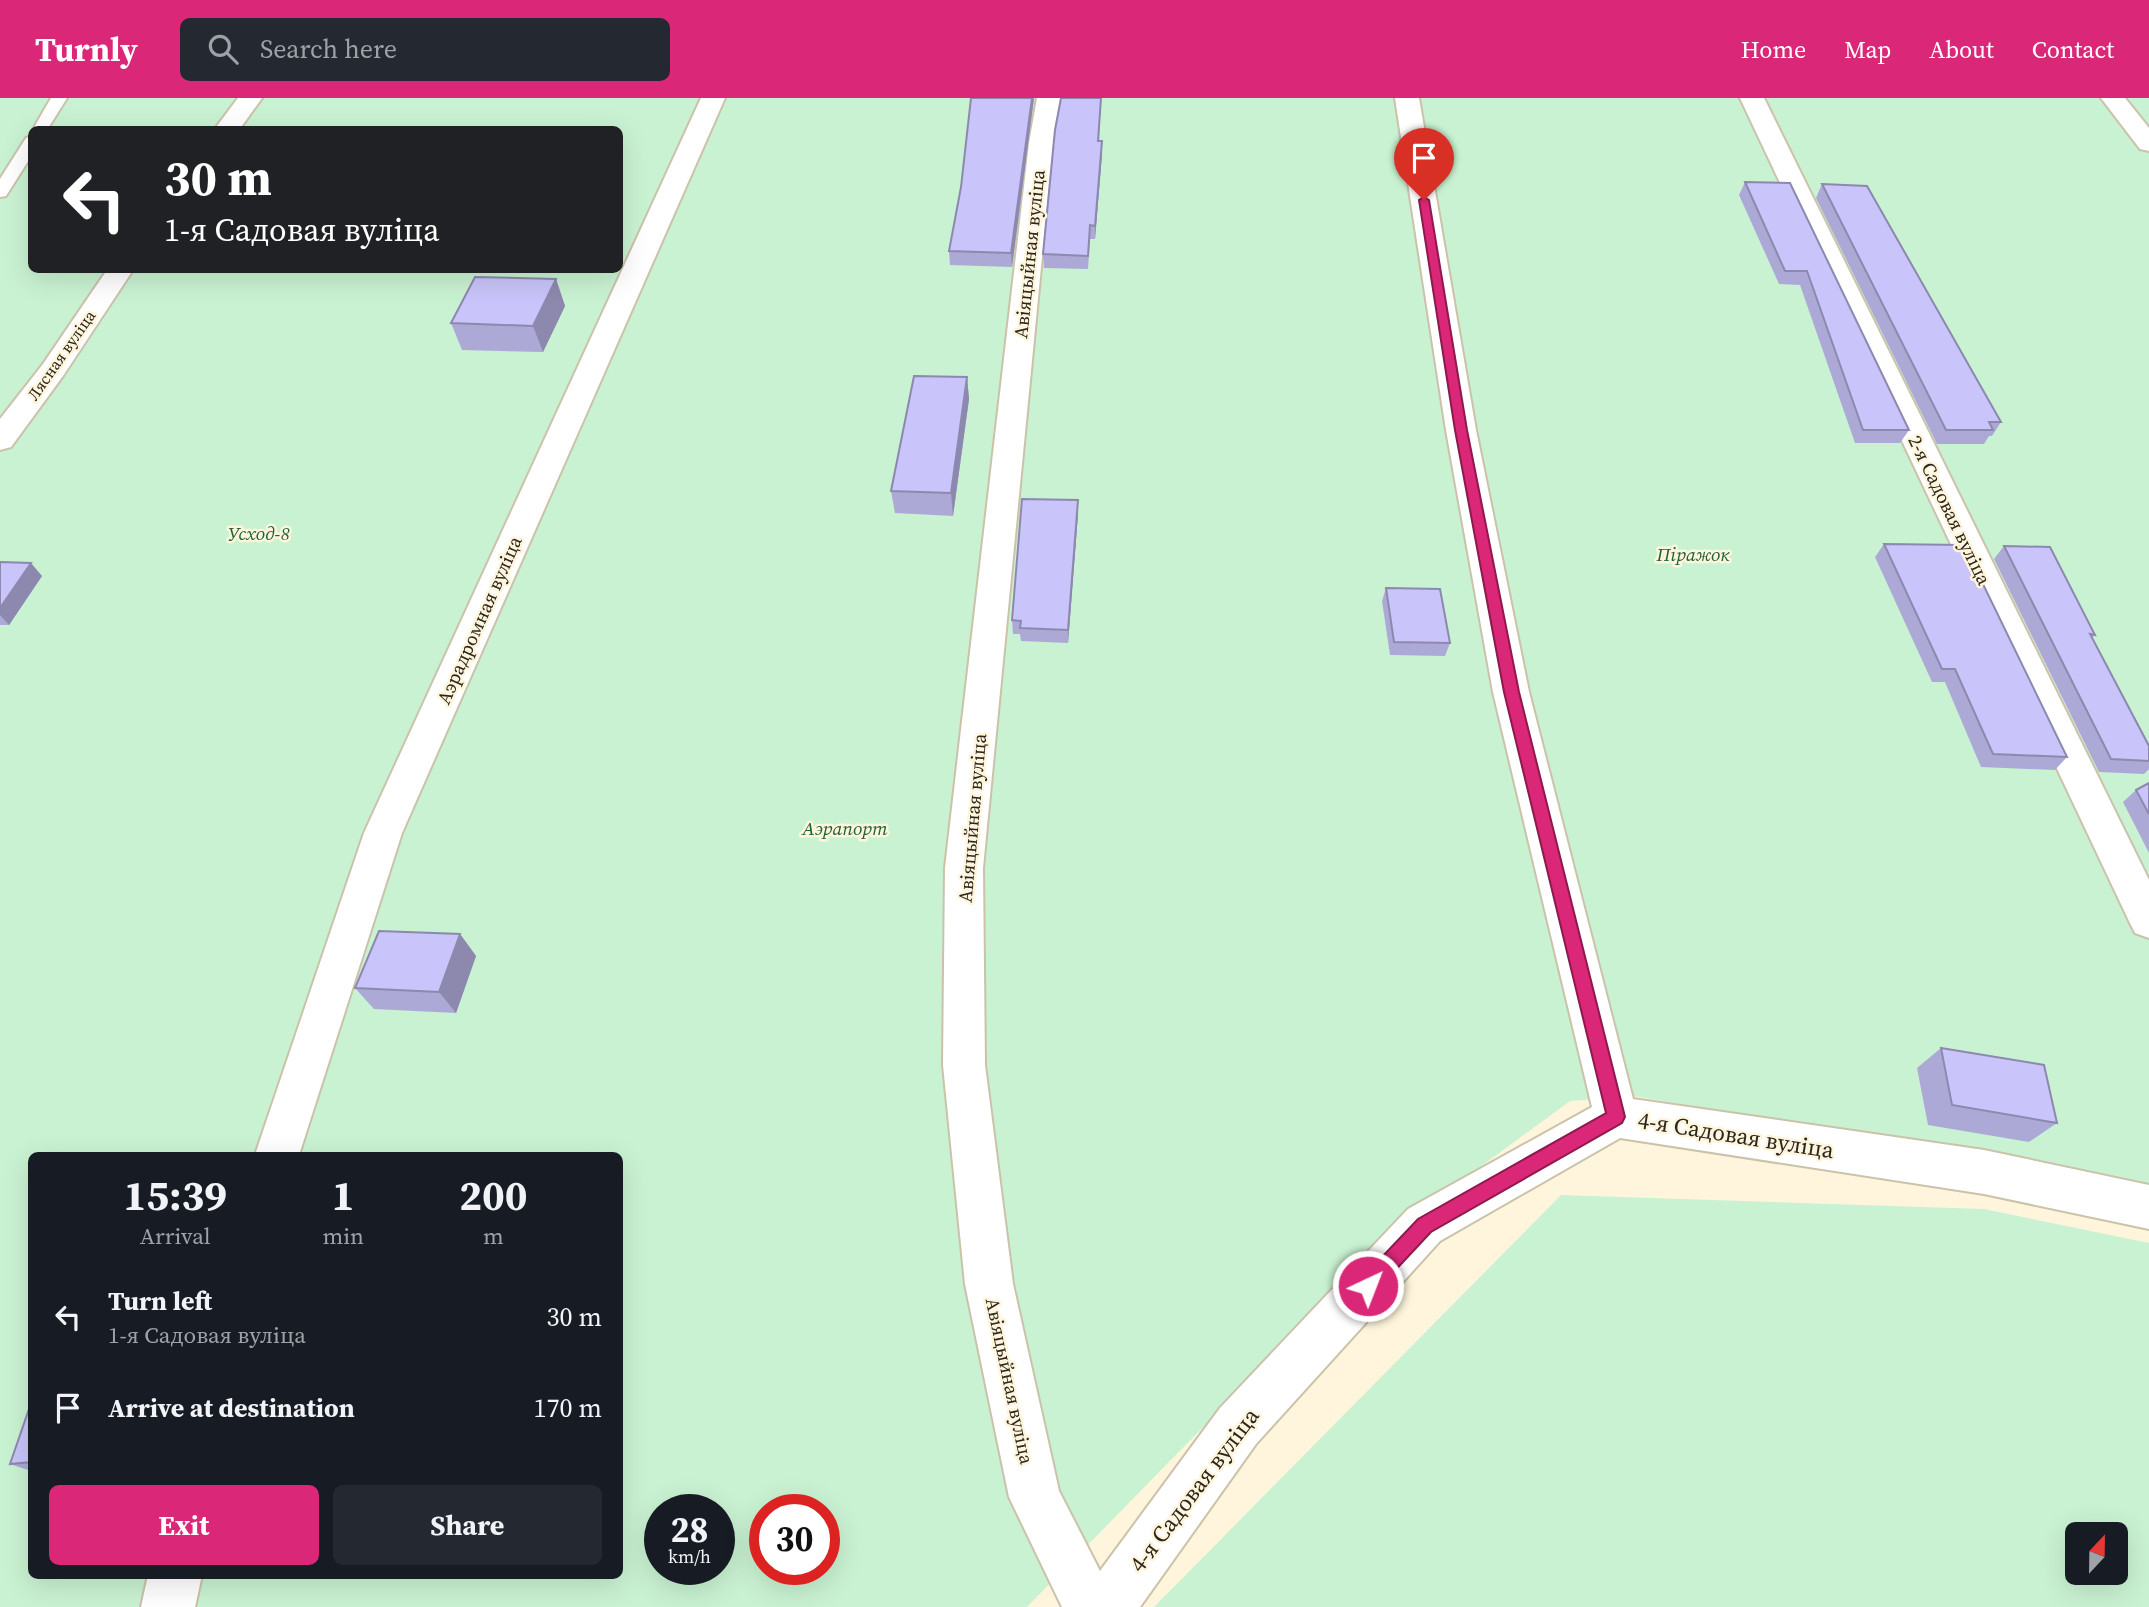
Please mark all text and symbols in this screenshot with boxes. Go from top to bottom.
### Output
search box [180,18,670,81]
text: Turnly [35,27,138,72]
icon: search [204,30,242,68]
text: Search here [260,31,397,67]
text: Home [1741,33,1806,66]
text: Map [1844,33,1891,66]
text: About [1929,33,1994,66]
text: Contact [2032,33,2114,66]
pin [1394,128,1454,200]
icon: arrive [1405,139,1443,177]
text: 30 m [164,144,272,211]
icon: left [49,154,140,245]
street label: Авіяцыйная вуліца [1007,168,1051,340]
text: 1-я Садовая вуліца [164,208,439,252]
street label: Лясная вуліца [22,305,101,405]
street label: 2-я Садовая вуліца [1902,431,1998,589]
park label: Усход-8 [228,520,290,546]
street label: Аэрадромная вуліца [430,532,528,708]
park label: Піражок [1655,541,1730,567]
street label: Авіяцыйная вуліца [952,732,992,904]
park label: Аэрапорт [801,815,888,841]
street label: 4-я Садовая вуліца [1636,1104,1837,1166]
text: 15:39 [123,1166,227,1224]
text: 1 [332,1166,355,1224]
text: 200 [459,1166,528,1224]
text: Arrival [140,1220,211,1252]
text: min [322,1220,364,1252]
text: m [483,1220,504,1252]
position arrow [1331,1249,1405,1323]
text: Turn left [108,1283,212,1319]
street label: Авіяцыйная вуліца [980,1295,1040,1467]
icon: left [49,1298,87,1336]
text: 30 m [547,1299,602,1335]
text: 1-я Садовая вуліца [108,1319,306,1351]
icon: arrive [49,1389,87,1427]
text: Arrive at destination [108,1390,355,1426]
text: 170 m [534,1390,602,1426]
street label: 4-я Садовая вуліца [1122,1401,1267,1579]
button: Exit [49,1485,319,1565]
button: Share [333,1485,602,1565]
speed limit sign: 30 [749,1494,840,1585]
text: 28 [671,1506,708,1554]
north arrow [2065,1522,2128,1586]
map controls [2065,1522,2128,1585]
text: km/h [668,1544,711,1569]

